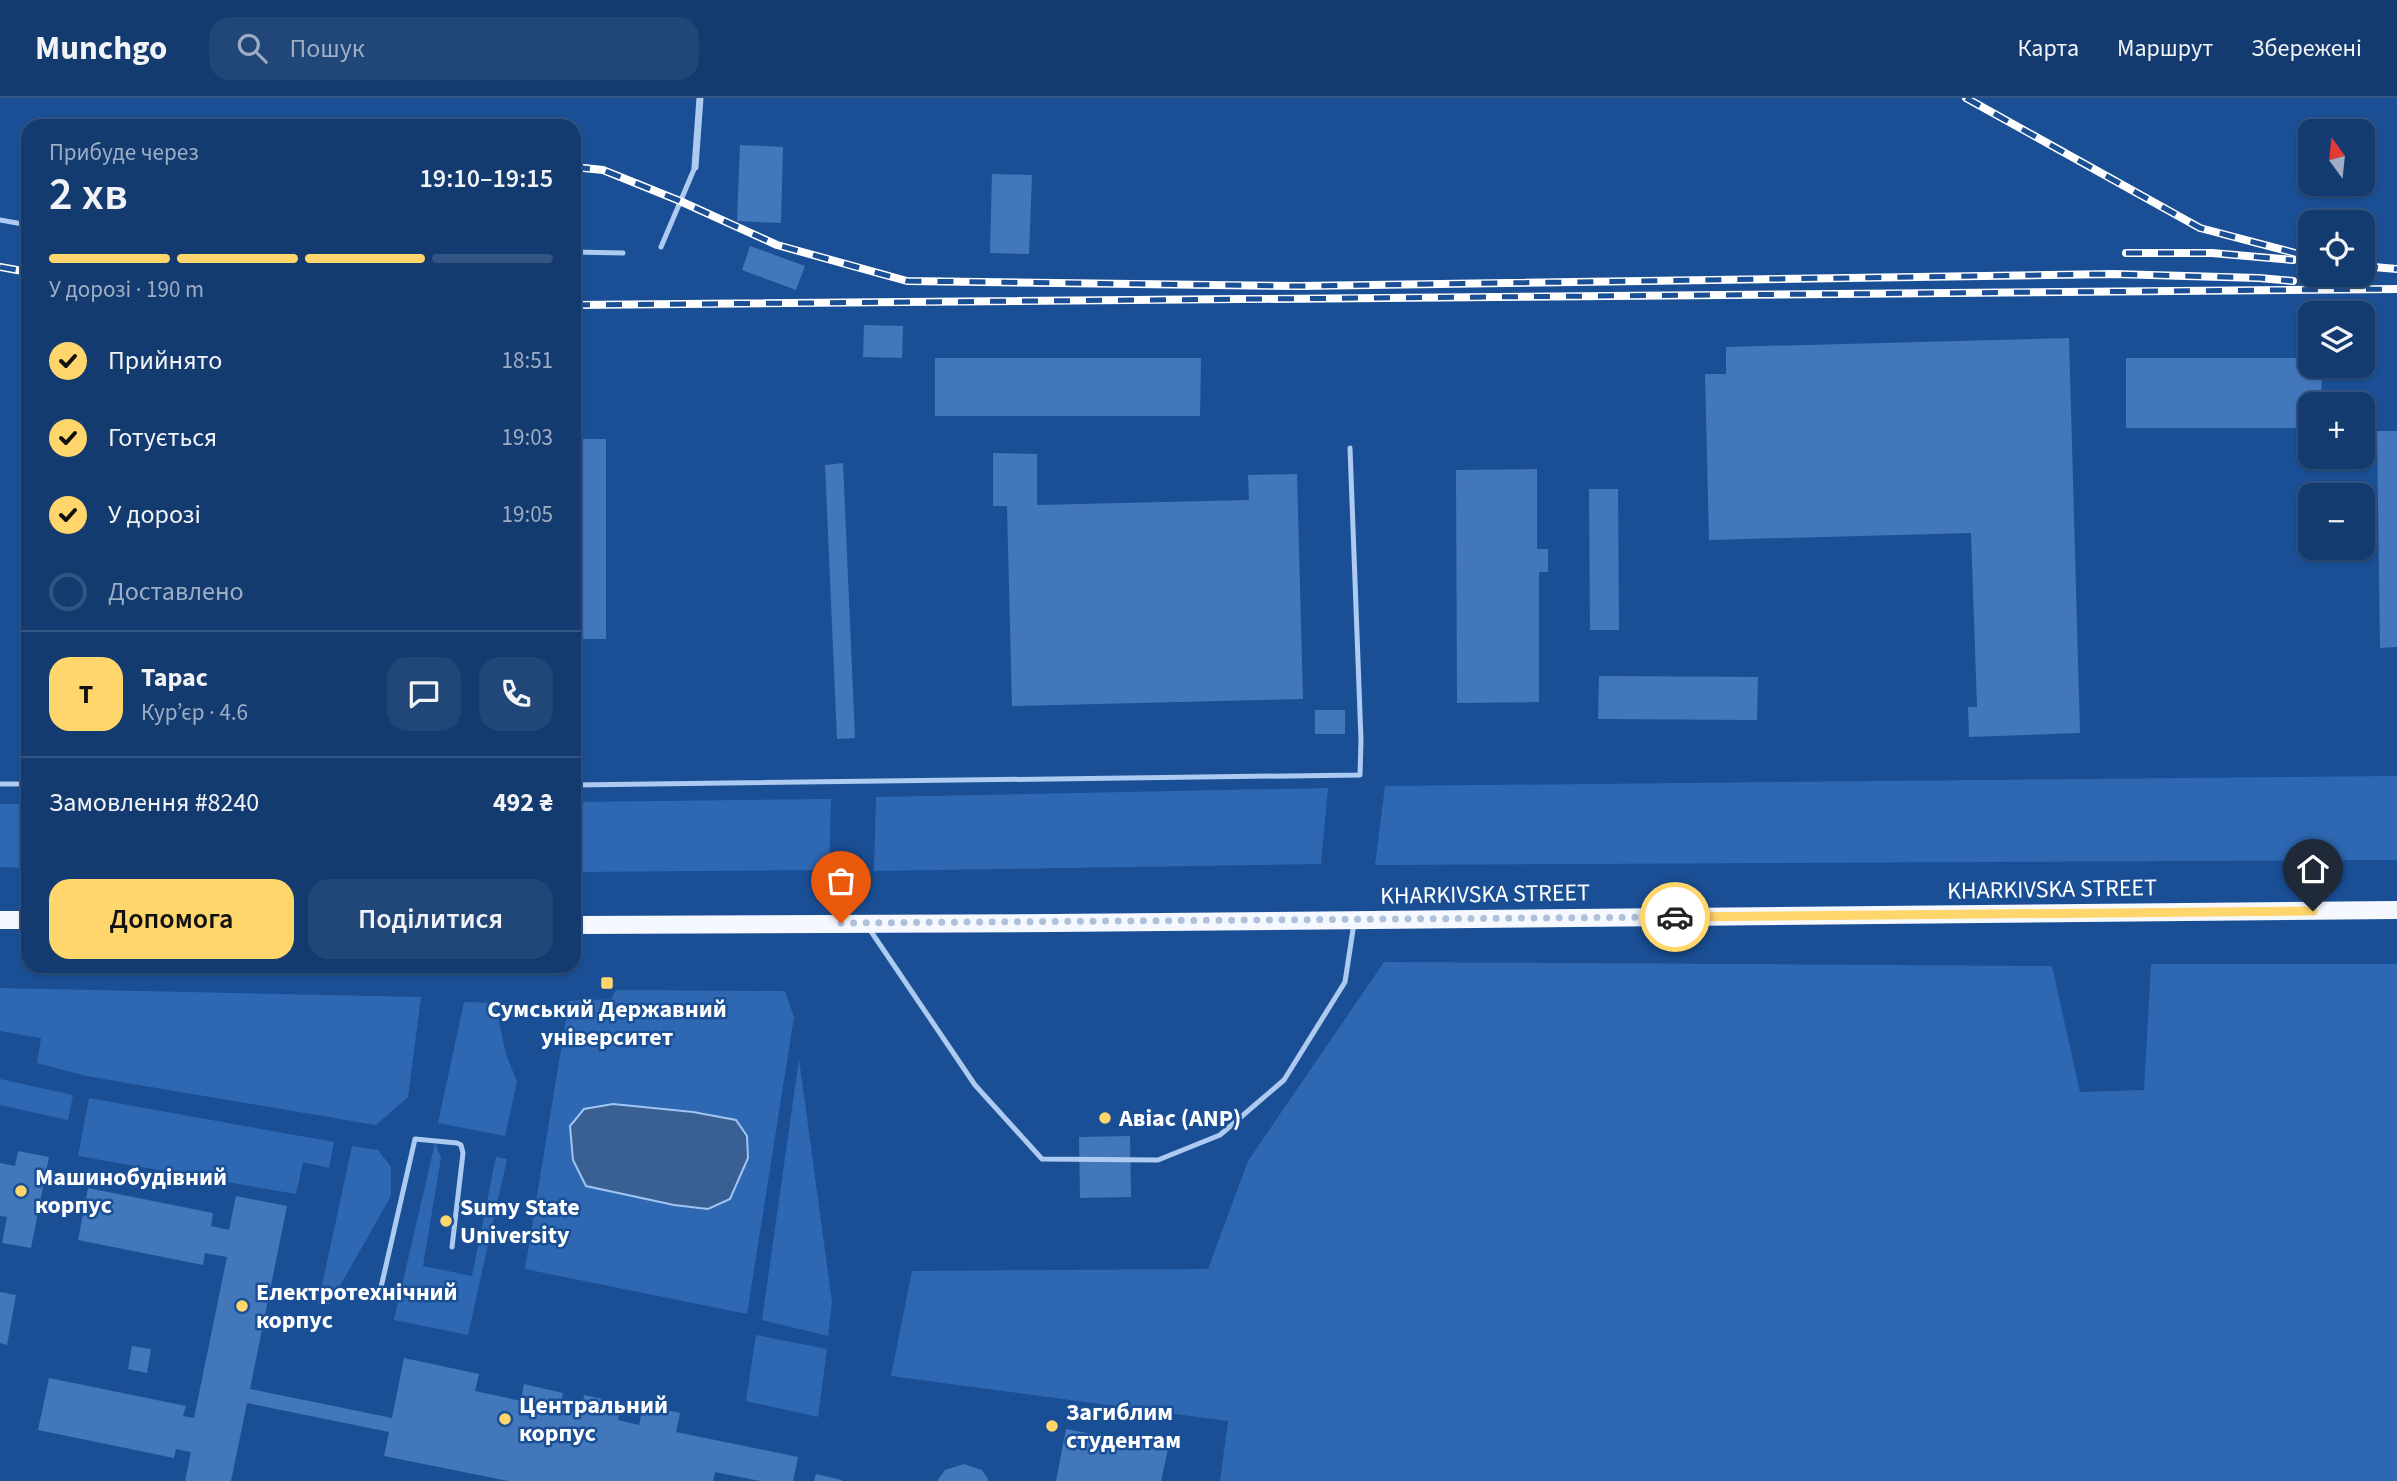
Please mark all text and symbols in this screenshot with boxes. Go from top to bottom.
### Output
search box [209,17,699,80]
text: Munchgo [35,25,167,72]
icon: search [233,29,271,67]
text: Пошук [289,30,365,67]
text: Карта [2017,31,2079,66]
text: Маршрут [2117,31,2213,66]
text: Збережені [2251,31,2362,66]
north arrow [2298,119,2375,196]
map controls [2298,119,2375,560]
text: Прибуде через [49,136,199,169]
text: 19:10–19:15 [420,160,553,197]
text: 2 хв [49,162,128,227]
button: locate [2298,210,2375,287]
text: У дорозі · 190 m [49,273,204,306]
button: layers [2298,301,2375,378]
icon: check [49,342,87,380]
text: Прийнято [108,342,222,379]
text: 18:51 [502,344,553,377]
button: + [2298,392,2375,469]
icon: check [49,419,87,457]
text: Готується [108,419,217,456]
text: 19:03 [502,421,553,454]
button: − [2298,483,2375,560]
icon: check [49,496,87,534]
text: У дорозі [108,496,201,533]
text: 19:05 [502,498,553,531]
text: Доставлено [108,573,244,610]
button: chat [387,657,461,731]
button: phone [479,657,553,731]
text: Тарас [141,659,208,696]
text: Т [79,676,93,713]
text: Кур’єр · 4.6 [141,696,248,729]
text: Замовлення #8240 [49,784,259,821]
text: 492 ₴ [493,784,553,821]
pin [2283,839,2343,911]
icon: home [2294,850,2332,888]
pin [811,851,871,923]
icon: bag [822,862,860,900]
street label: KHARKIVSKA STREET [1947,870,2157,909]
street label: KHARKIVSKA STREET [1380,875,1590,914]
button: Допомога [49,879,294,959]
button: Поділитися [308,879,553,959]
courier [1640,882,1710,952]
icon: car [1656,898,1694,936]
marker: Сумський Державний університет [599,975,615,991]
place label: Сумський Державний університет [487,992,727,1055]
place label: Авіас (ANP) [1118,1101,1241,1136]
marker: Авіас (ANP) [1097,1110,1113,1126]
place label: Машинобудівний корпус [35,1160,227,1223]
marker: Машинобудівний корпус [13,1183,29,1199]
place label: Sumy State University [460,1190,580,1253]
marker: Sumy State University [438,1213,454,1229]
place label: Електротехнічний корпус [256,1275,458,1338]
marker: Електротехнічний корпус [234,1298,250,1314]
place label: Центральний корпус [519,1388,668,1451]
place label: Загиблим студентам [1066,1395,1181,1458]
marker: Центральний корпус [497,1411,513,1427]
marker: Загиблим студентам [1044,1418,1060,1434]

